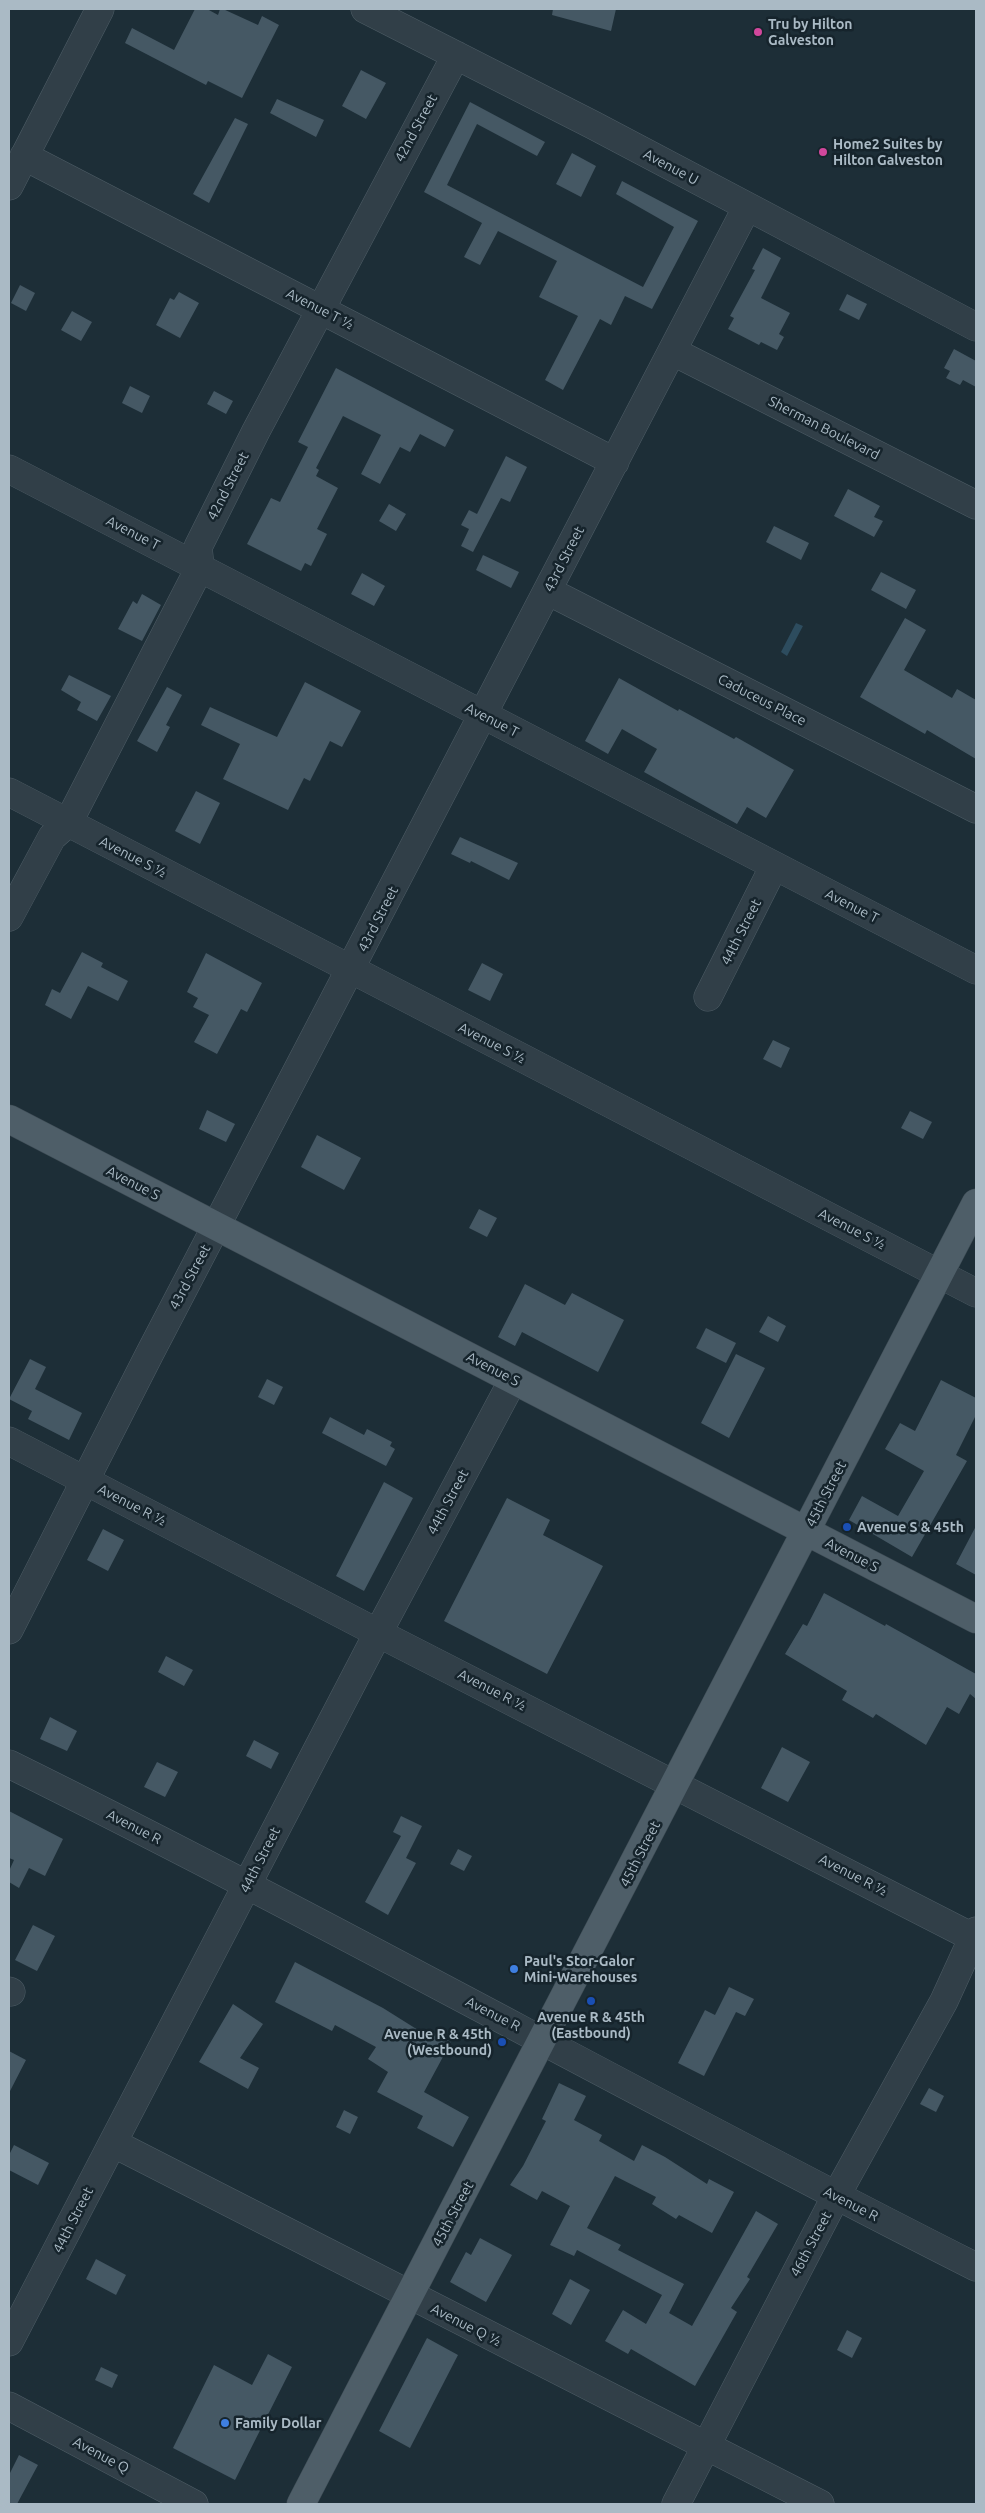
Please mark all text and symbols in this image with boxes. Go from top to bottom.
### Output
place label: Tru by Hilton Galveston [768,16,853,48]
marker: Tru by Hilton Galveston [752,26,764,38]
street label: 42nd Street [391,91,441,165]
place label: Home2 Suites by Hilton Galveston [833,136,943,168]
street label: Avenue U [641,146,701,188]
marker: Home2 Suites by Hilton Galveston [817,146,829,158]
street label: Avenue T ½ [283,285,357,333]
street label: Sherman Boulevard [765,393,883,463]
street label: 42nd Street [204,449,252,523]
street label: Avenue T [103,512,163,554]
street label: 43rd Street [540,523,588,595]
street label: Caduceus Place [715,671,809,729]
street label: Avenue T [462,699,522,741]
street label: Avenue S ½ [97,833,169,881]
street label: 43rd Street [354,883,402,955]
street label: Avenue T [822,885,882,927]
street label: 44th Street [717,896,765,968]
street label: Avenue S ½ [456,1019,528,1067]
street label: Avenue S [103,1162,163,1204]
street label: Avenue S ½ [816,1205,888,1253]
street label: 43rd Street [166,1241,214,1313]
street label: Avenue S [463,1348,523,1390]
street label: 45th Street [802,1458,850,1530]
street label: 44th Street [424,1466,472,1538]
street label: Avenue R ½ [95,1481,169,1529]
place label: Avenue S & 45th [857,1519,964,1535]
marker: Avenue S & 45th [841,1521,853,1533]
street label: Avenue S [822,1534,882,1576]
street label: Avenue R ½ [455,1666,529,1714]
street label: Avenue R [104,1806,164,1848]
street label: 45th Street [616,1818,664,1890]
street label: 44th Street [236,1824,284,1896]
street label: Avenue R ½ [816,1851,890,1899]
place label: Paul's Stor-Galor Mini-Warehouses [524,1953,637,1985]
marker: Paul's Stor-Galor Mini-Warehouses [508,1963,520,1975]
street label: Avenue R [463,1993,523,2035]
marker: Avenue R & 45th (Eastbound) [585,1995,597,2007]
place label: Avenue R & 45th (Eastbound) [537,2009,645,2041]
place label: Avenue R & 45th (Westbound) [384,2026,492,2058]
marker: Avenue R & 45th (Westbound) [496,2036,508,2048]
street label: 45th Street [429,2178,477,2250]
street label: Avenue R [821,2183,881,2225]
street label: 44th Street [49,2184,97,2256]
street label: 46th Street [787,2208,835,2280]
street label: Avenue Q ½ [428,2300,504,2350]
place label: Family Dollar [235,2415,322,2431]
marker: Family Dollar [219,2417,231,2429]
street label: Avenue Q [70,2433,132,2477]

